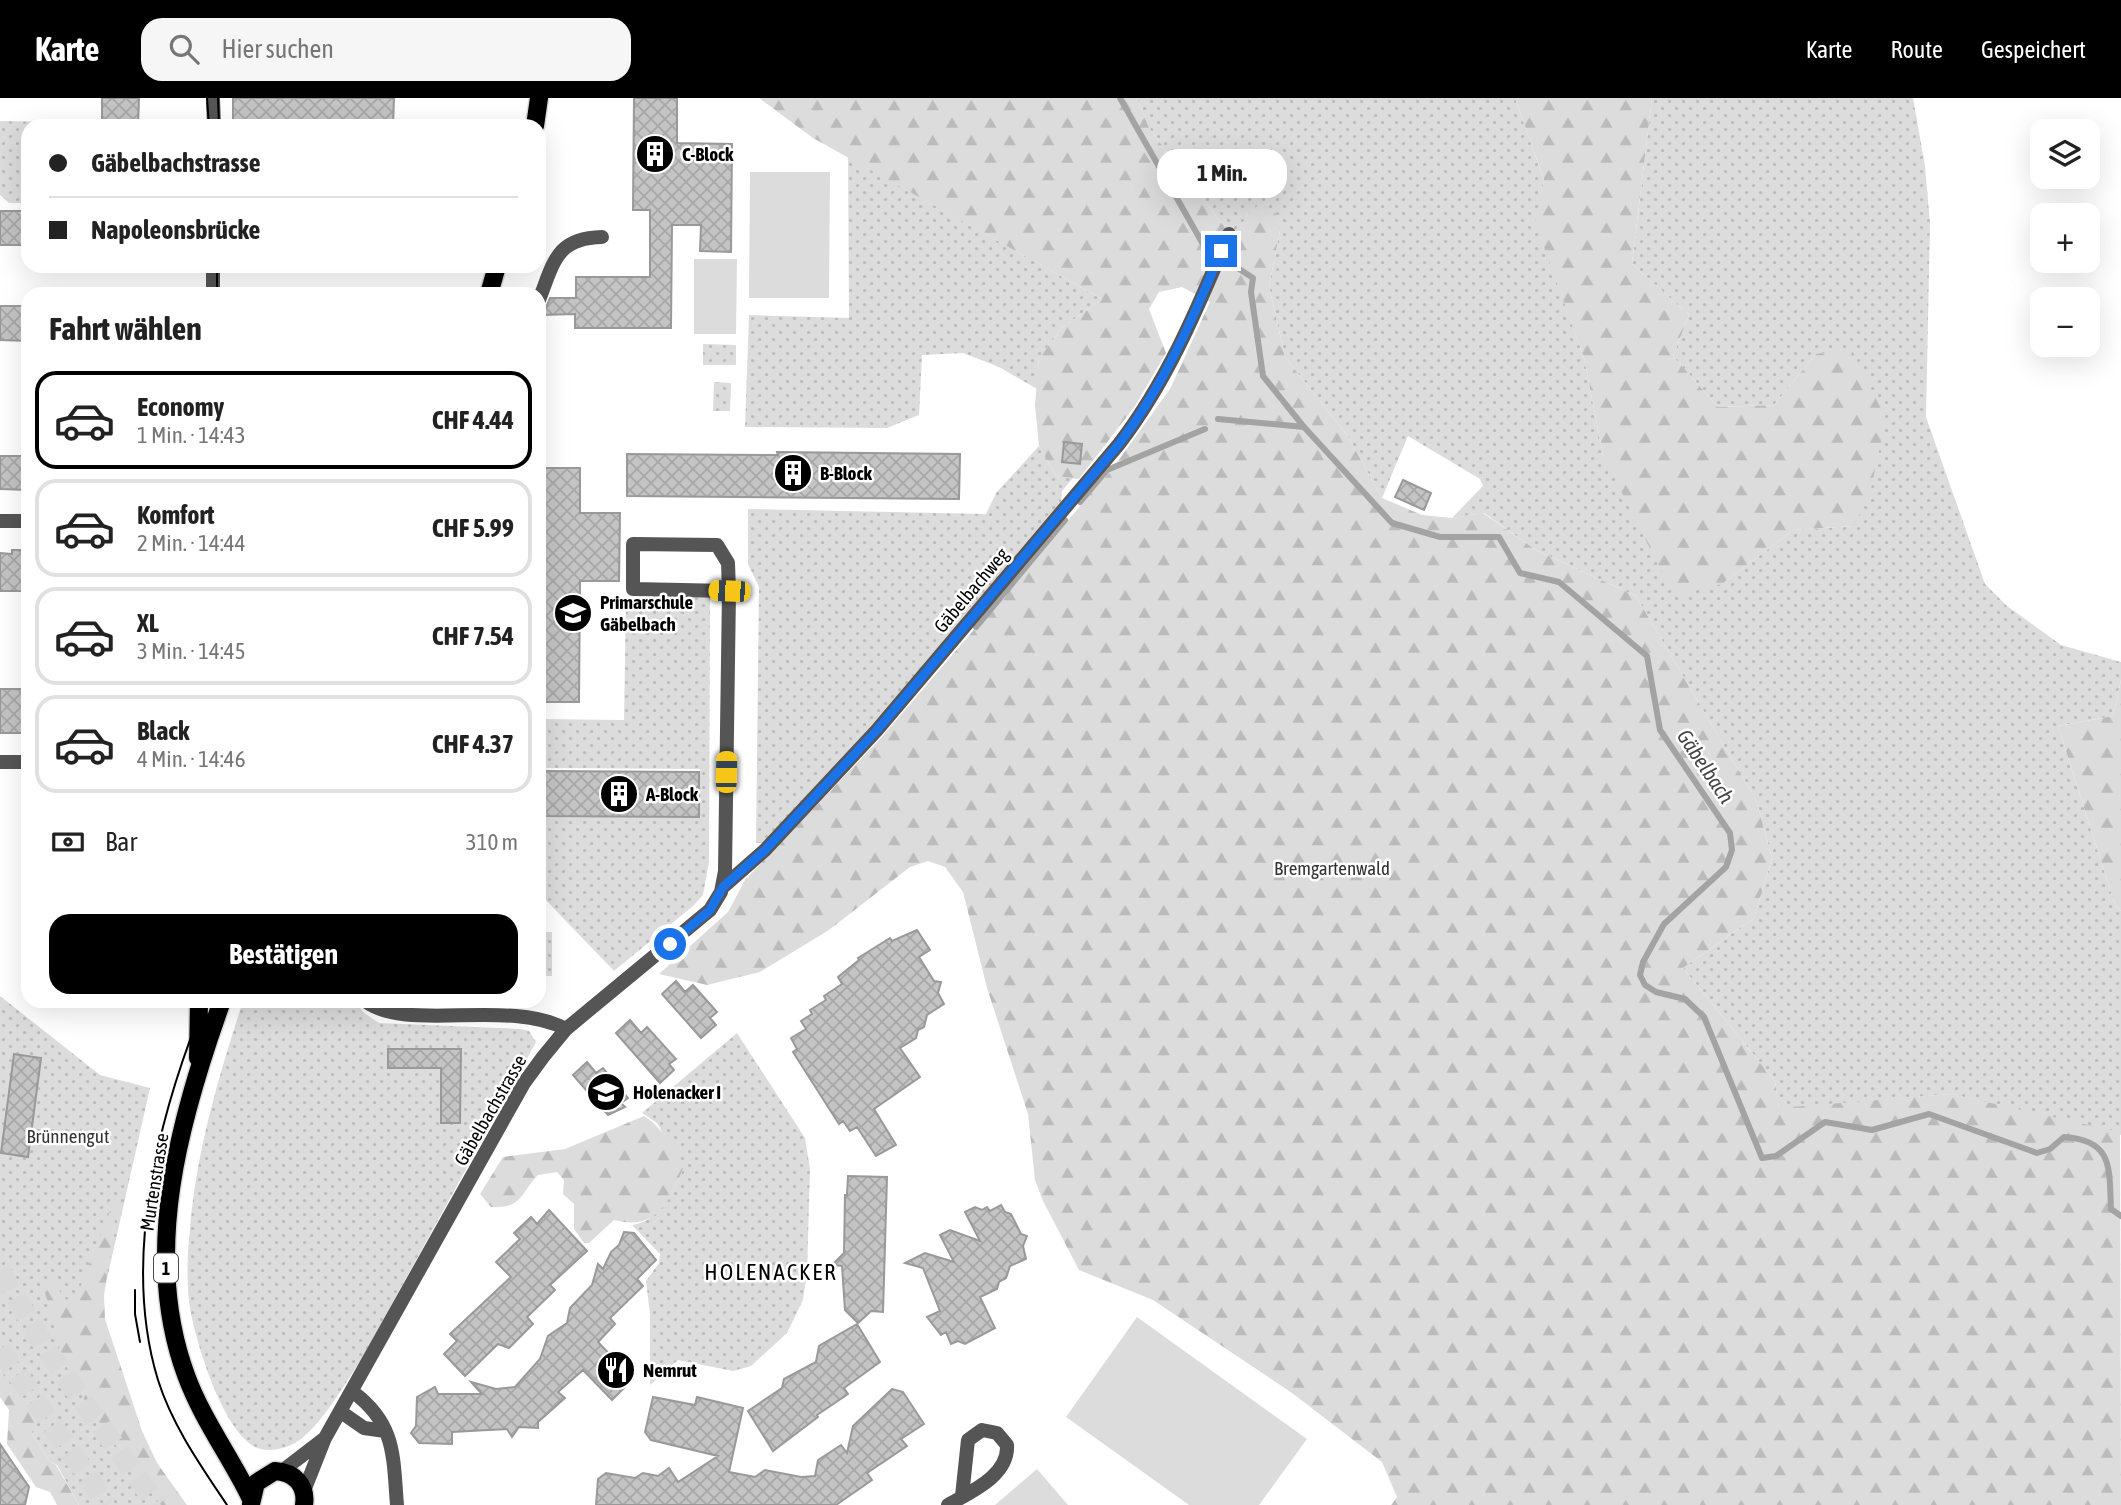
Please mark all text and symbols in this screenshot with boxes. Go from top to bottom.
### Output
search box [141,18,631,81]
text: Karte [35,30,99,68]
icon: search [165,30,203,68]
text: Hier suchen [221,34,334,64]
text: Karte [1806,36,1852,63]
text: Route [1890,36,1943,63]
text: Gespeichert [1981,36,2086,63]
map controls [2030,119,2100,357]
button: layers [2030,119,2100,189]
building icon: C-Block [634,133,676,175]
place label: C-Block [682,143,734,165]
text: Gäbelbachstrasse [91,148,261,178]
callout: 1 Min. [1156,150,1286,198]
text: 1 Min. [1197,160,1247,186]
button: + [2030,203,2100,273]
text: Napoleonsbrücke [91,215,260,245]
route end [1205,235,1237,267]
button: − [2030,287,2100,357]
text: Fahrt wählen [49,310,202,347]
icon: car [53,389,116,452]
text: Economy [137,392,224,422]
text: CHF 4.44 [432,405,514,435]
text: 1 Min. · 14:43 [137,422,245,448]
building icon: B-Block [772,452,814,494]
place label: B-Block [820,462,873,484]
icon: car [53,497,116,560]
text: Komfort [137,500,214,530]
text: CHF 5.99 [432,513,514,543]
text: 2 Min. · 14:44 [137,530,245,556]
street label: Gäbelbachweg [929,543,1013,637]
car [708,580,751,602]
place label: Primarschule Gäbelbach [600,591,693,635]
school or university icon: Primarschule Gäbelbach [552,592,594,634]
icon: car [53,605,116,668]
text: XL [137,608,159,638]
text: CHF 7.54 [432,621,514,651]
text: 3 Min. · 14:45 [137,638,245,664]
icon: car [53,713,116,776]
text: Black [137,716,189,746]
water label: Gäbelbach [1673,725,1739,807]
text: CHF 4.37 [432,729,514,759]
text: 4 Min. · 14:46 [137,746,245,772]
car [716,751,737,793]
building icon: A-Block [598,773,640,815]
place label: A-Block [645,783,699,805]
icon: cash [49,823,87,861]
text: Bar [105,827,137,857]
text: 310 m [466,829,518,855]
park label: Bremgartenwald [1274,857,1390,879]
button: Bestätigen [49,914,518,994]
route start [654,928,686,960]
street label: Gäbelbachstrasse [449,1051,531,1169]
school or university icon: Holenacker I [585,1071,627,1113]
place label: Holenacker I [633,1081,721,1103]
park label: Brünnengut [27,1125,109,1147]
street label: Murtenstrasse [135,1132,173,1232]
road number: 1 [154,1254,178,1282]
district label: HOLENACKER [704,1259,838,1285]
restaurant icon: Nemrut [595,1349,637,1391]
place label: Nemrut [643,1359,697,1381]

